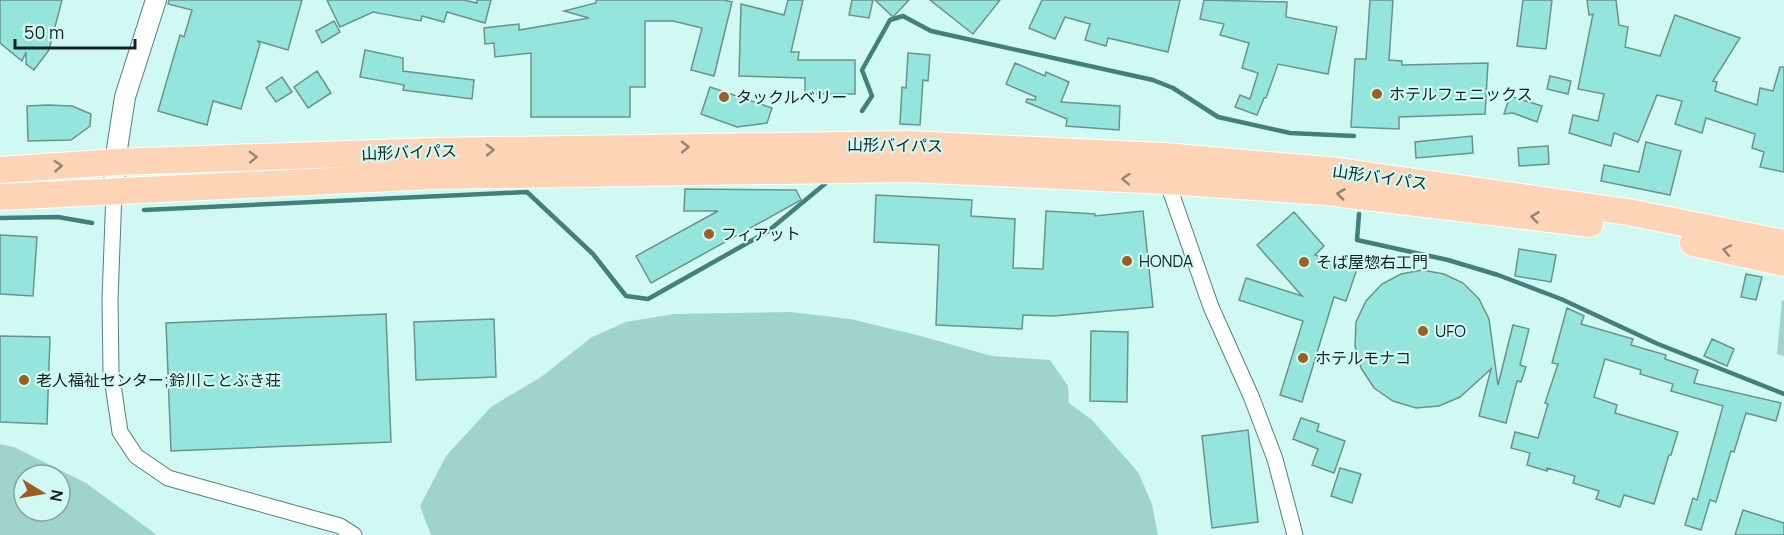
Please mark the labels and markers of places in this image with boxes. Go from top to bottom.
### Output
place label: ホテルフェニックス [1389,83,1533,105]
place label: タックルベリー [736,86,848,108]
marker: ホテルフェニックス [1370,87,1384,101]
marker: タックルベリー [717,90,731,104]
place label: フィアット [721,223,801,245]
marker: フィアット [702,227,716,241]
place label: HONDA [1139,250,1193,272]
place label: そば屋惣右工門 [1316,251,1428,273]
marker: HONDA [1120,254,1134,268]
marker: そば屋惣右工門 [1297,255,1311,269]
place label: UFO [1435,320,1466,342]
marker: UFO [1416,324,1430,338]
place label: ホテルモナコ [1315,347,1411,369]
marker: ホテルモナコ [1296,351,1310,365]
place label: 老人福祉センター;鈴川ことぶき荘 [36,369,281,391]
marker: 老人福祉センター;鈴川ことぶき荘 [17,373,31,387]

